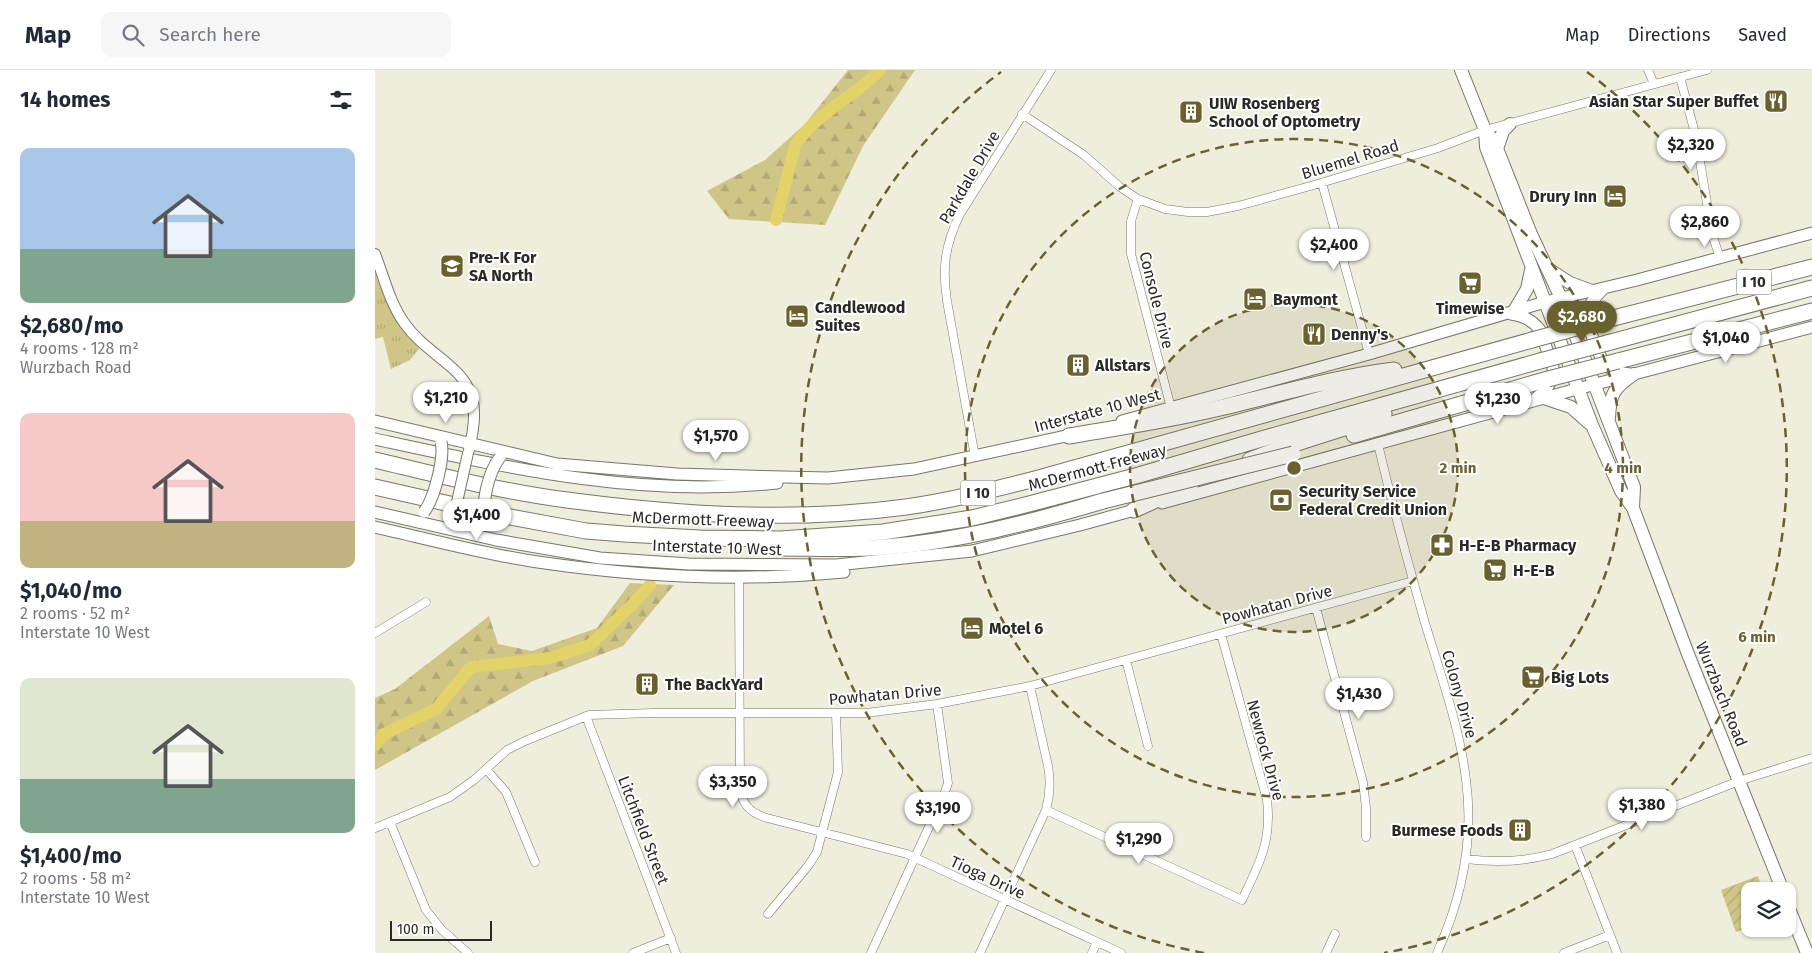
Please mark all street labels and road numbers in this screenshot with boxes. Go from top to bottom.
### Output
street label: Parkdale Drive [935,127,1004,227]
street label: Bluemel Road [1299,136,1401,183]
street label: Console Drive [1135,250,1178,351]
road number: I 10 [1737,270,1771,294]
street label: Interstate 10 West [1032,384,1162,436]
street label: McDermott Freeway [1026,440,1168,495]
road number: I 10 [961,480,995,506]
street label: McDermott Freeway [632,508,774,531]
street label: Interstate 10 West [652,536,782,559]
street label: Powhatan Drive [1220,581,1334,628]
street label: Wurzbach Road [1692,639,1751,749]
street label: Colony Drive [1438,648,1481,740]
street label: Powhatan Drive [828,680,942,709]
street label: Newrock Drive [1243,698,1288,803]
street label: Litchfield Street [614,773,673,887]
street label: Tioga Drive [947,852,1028,903]

